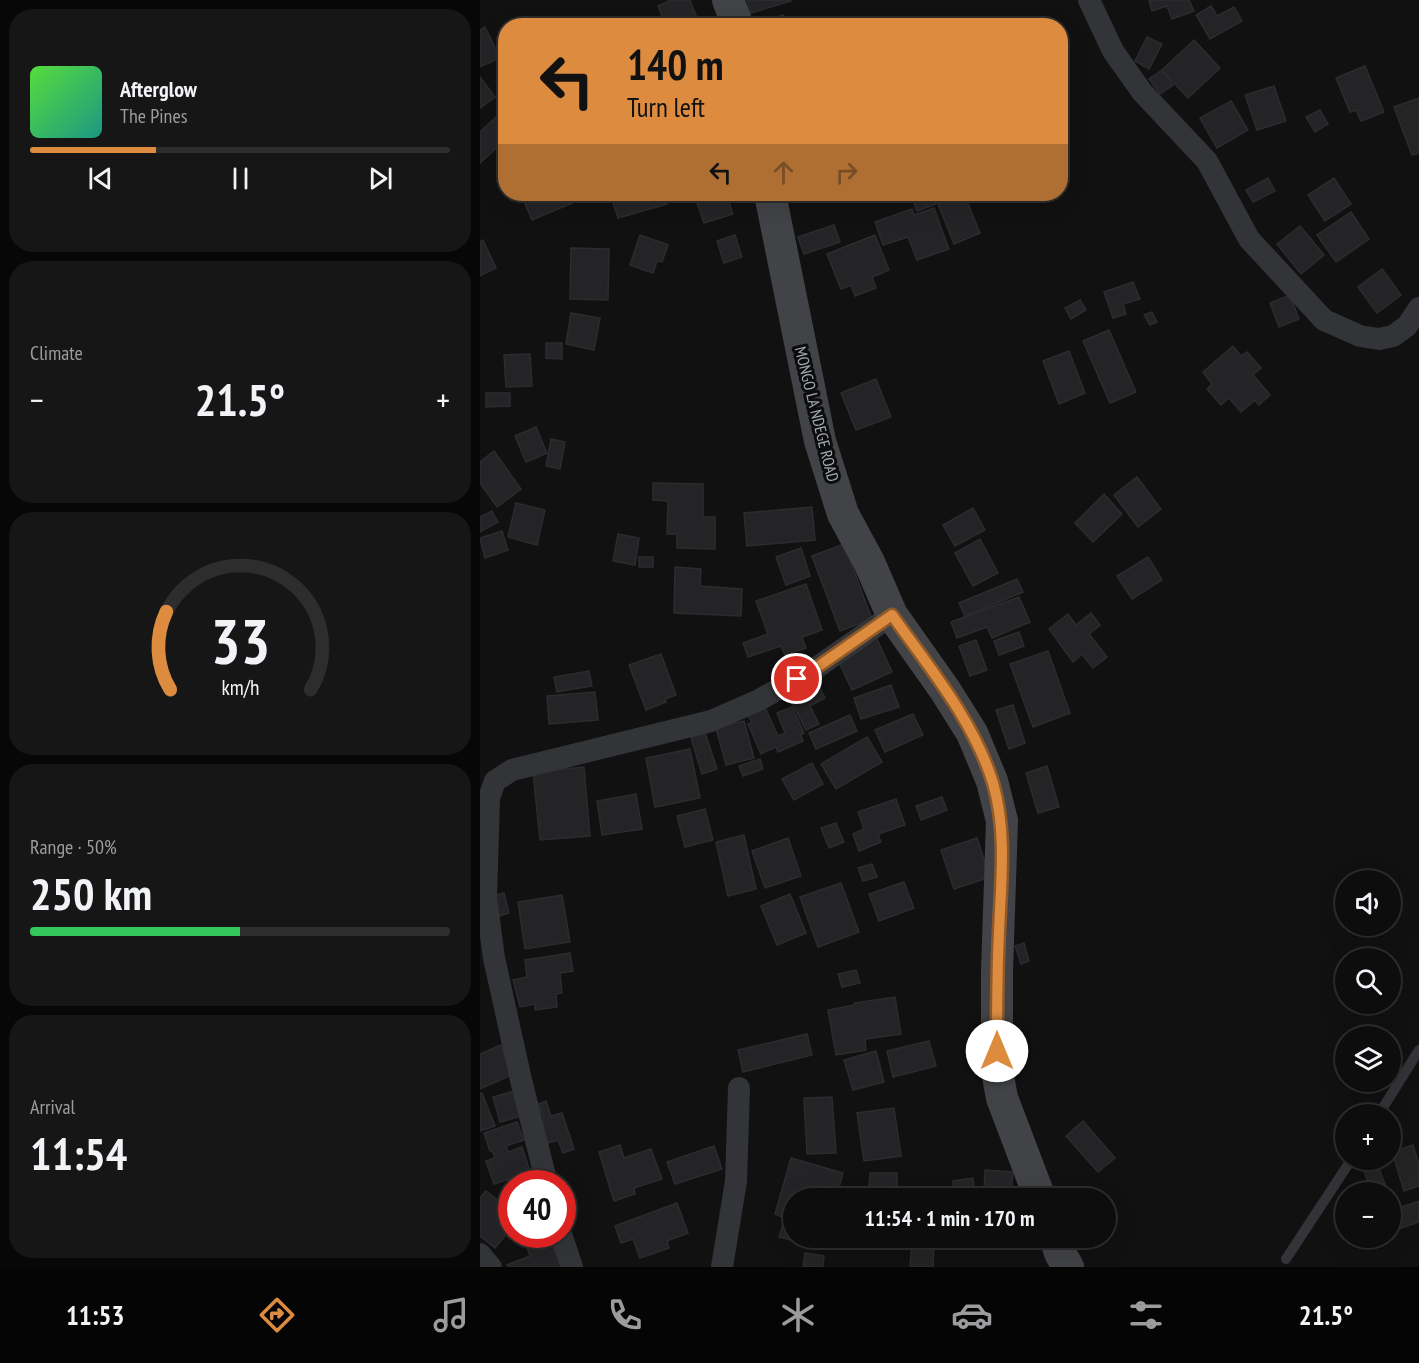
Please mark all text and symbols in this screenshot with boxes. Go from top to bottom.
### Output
text: 140 m [627,37,724,92]
icon: left [528,42,606,120]
text: Afterglow [120,75,197,103]
text: Turn left [627,90,705,124]
text: The Pines [120,103,187,129]
icon: left [704,156,737,189]
icon: ahead [767,156,800,189]
icon: right [830,156,863,189]
icon: previous [84,162,117,195]
icon: pause [224,162,257,195]
icon: next [364,162,397,195]
text: Climate [30,340,83,366]
street label: MONGO LA NDEGE ROAD [791,344,843,484]
text: 21.5° [195,370,285,428]
text: − [30,378,44,421]
text: + [436,378,450,421]
text: 33 [210,601,270,682]
pin [771,653,822,704]
icon: arrive [780,662,813,695]
text: km/h [221,674,259,702]
text: Range · 50% [30,834,117,860]
text: 250 km [30,864,152,922]
map controls [1335,870,1401,1248]
button: sound [1335,870,1401,936]
button: search [1335,948,1401,1014]
position arrow [965,1019,1029,1083]
button: layers [1335,1026,1401,1092]
text: Arrival [30,1094,75,1120]
button: + [1335,1104,1401,1170]
text: 11:54 [30,1124,127,1182]
speed limit sign: 40 [498,1170,576,1248]
button: − [1335,1182,1401,1248]
text: 11:54 · 1 min · 170 m [864,1204,1035,1232]
icon: directions [256,1294,298,1336]
icon: music [430,1294,472,1336]
icon: phone [604,1294,646,1336]
icon: climate [777,1294,819,1336]
icon: car [951,1294,993,1336]
icon: filters [1125,1294,1167,1336]
text: 11:53 [66,1298,124,1332]
text: 21.5° [1299,1298,1353,1332]

